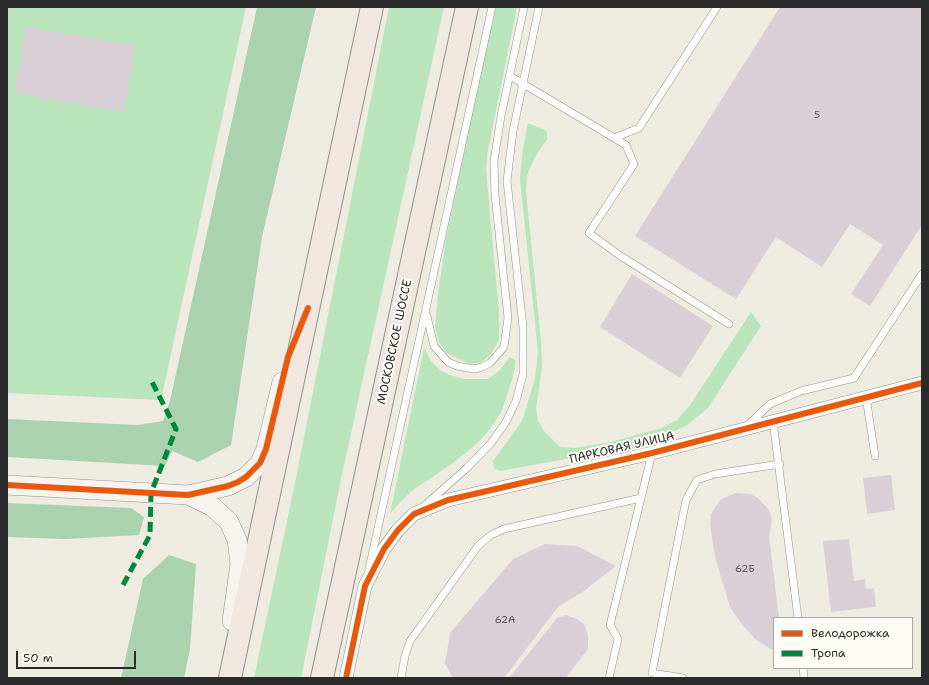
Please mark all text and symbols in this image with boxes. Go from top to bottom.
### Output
house number: 5 [814,109,820,121]
street label: МОСКОВСКОЕ ШОССЕ [375,278,415,406]
street label: ПАРКОВАЯ УЛИЦА [568,429,676,467]
house number: 62Б [735,563,755,575]
house number: 62А [495,614,515,626]
legend [773,617,913,669]
text: Велодорожка [811,625,889,641]
scale bar [18,643,138,669]
text: Тропа [811,645,845,661]
text: 50 m [23,650,53,666]

